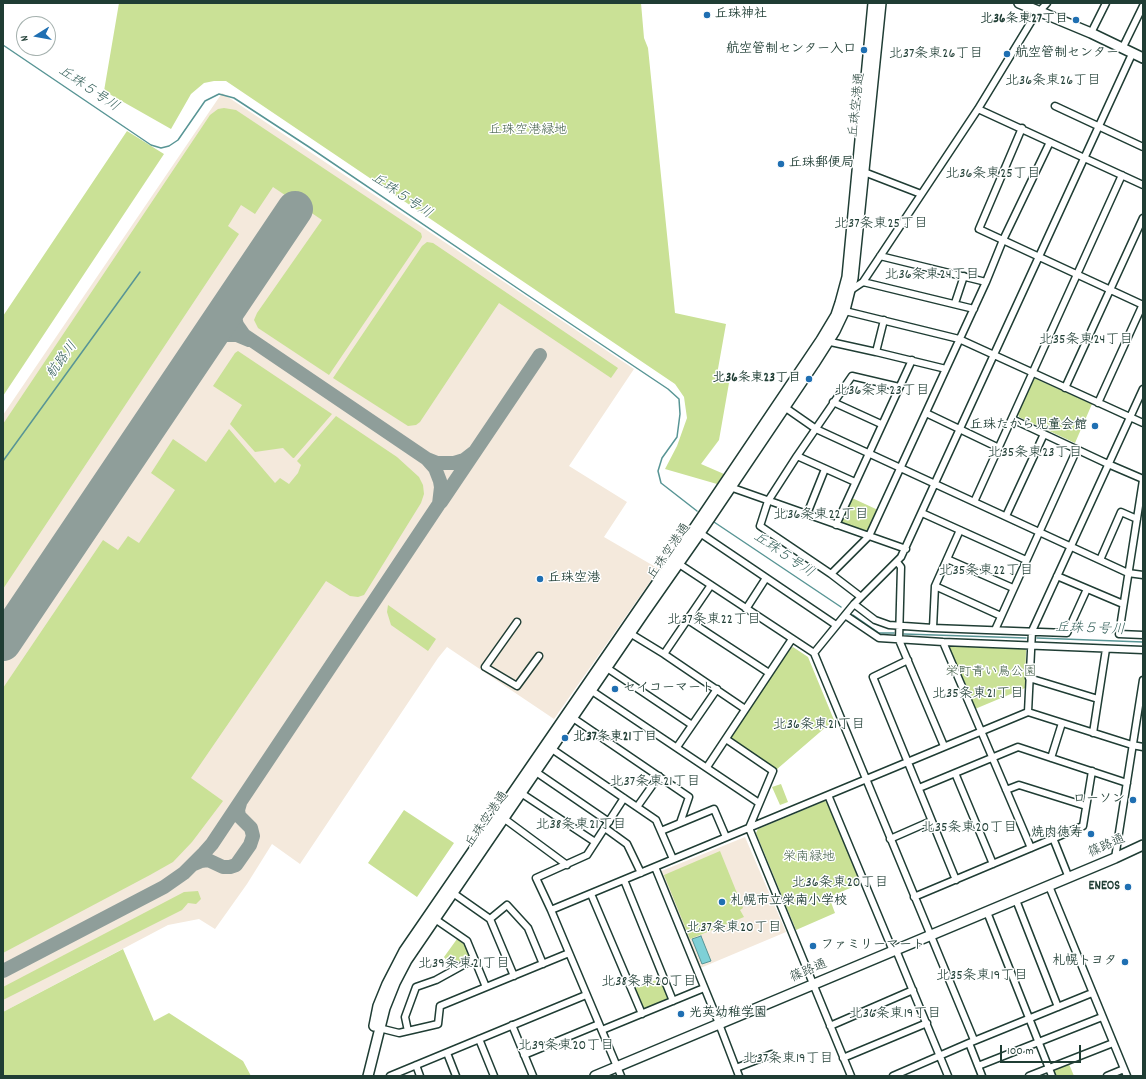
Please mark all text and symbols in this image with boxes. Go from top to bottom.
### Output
place label: 丘珠神社 [715,7,767,23]
marker: 丘珠神社 [702,10,712,20]
place label: 北36条東27丁目 [980,12,1068,28]
marker: 北36条東27丁目 [1071,15,1081,25]
north arrow [16,16,56,56]
text: N [17,34,34,42]
place label: 航空管制センター入口 [726,42,856,58]
marker: 航空管制センター入口 [859,45,869,55]
place label: 航空管制センター [1015,46,1119,62]
district label: 北37条東26丁目 [889,47,983,63]
marker: 航空管制センター [1002,49,1012,59]
water label: 丘珠５号川 [54,63,122,117]
street label: 丘珠空港通 [847,72,869,138]
district label: 北36条東26丁目 [1005,74,1101,90]
park label: 丘珠空港緑地 [489,123,567,139]
place label: 丘珠郵便局 [789,156,854,172]
marker: 丘珠郵便局 [776,159,786,169]
district label: 北36条東25丁目 [945,167,1041,183]
water label: 丘珠５号川 [367,170,435,224]
district label: 北37条東25丁目 [834,217,928,233]
district label: 北36条東24丁目 [884,268,980,284]
district label: 北35条東24丁目 [1039,333,1133,349]
water label: 航路川 [44,339,82,383]
place label: 北36条東23丁目 [712,371,801,387]
marker: 北36条東23丁目 [804,374,814,384]
district label: 北36条東23丁目 [834,384,930,400]
place label: 丘珠たから児童会館 [970,418,1087,434]
marker: 丘珠たから児童会館 [1090,421,1100,431]
district label: 北35条東23丁目 [987,446,1083,462]
district label: 北36条東22丁目 [773,508,869,524]
street label: 丘珠空港通 [645,521,695,583]
water label: 丘珠５号川 [749,529,817,583]
district label: 北35条東22丁目 [939,564,1033,580]
place label: 丘珠空港 [548,571,600,587]
marker: 丘珠空港 [535,574,545,584]
district label: 北37条東22丁目 [667,613,761,629]
water label: 丘珠５号川 [1055,620,1125,640]
park label: 栄町青い鳥公園 [946,665,1036,681]
place label: セイコーマート [623,681,714,697]
marker: セイコーマート [610,684,620,694]
district label: 北35条東21丁目 [932,687,1024,703]
district label: 北36条東21丁目 [773,718,865,734]
place label: 北37条東21丁目 [573,730,657,746]
marker: 北37条東21丁目 [560,733,570,743]
district label: 北37条東21丁目 [610,775,700,791]
street label: 丘珠空港通 [463,789,513,851]
place label: ローソン [1073,792,1125,808]
marker: ローソン [1128,795,1138,805]
district label: 北38条東21丁目 [535,818,627,834]
district label: 北35条東20丁目 [921,821,1017,837]
place label: 焼肉徳寿 [1031,826,1083,842]
marker: 焼肉徳寿 [1086,829,1096,839]
street label: 篠路通 [1086,832,1128,862]
park label: 栄南緑地 [783,850,835,866]
district label: 北36条東20丁目 [792,876,888,892]
place label: ENEOS [1089,879,1120,895]
marker: ENEOS [1123,882,1133,892]
place label: 札幌市立栄南小学校 [730,894,847,910]
marker: 札幌市立栄南小学校 [717,897,727,907]
district label: 北37条東20丁目 [686,921,782,937]
place label: ファミリーマート [821,938,925,954]
marker: ファミリーマート [808,941,818,951]
place label: 札幌トヨタ [1052,954,1117,970]
district label: 北39条東21丁目 [418,957,510,973]
street label: 篠路通 [788,957,830,987]
marker: 札幌トヨタ [1120,957,1130,967]
district label: 北35条東19丁目 [936,969,1028,985]
district label: 北38条東20丁目 [601,975,697,991]
place label: 光英幼稚学園 [689,1006,767,1022]
district label: 北36条東19丁目 [849,1007,941,1023]
marker: 光英幼稚学園 [676,1009,686,1019]
scale bar [1002,1037,1083,1063]
district label: 北39条東20丁目 [518,1039,614,1055]
text: 100 m [1007,1043,1034,1060]
district label: 北37条東19丁目 [742,1052,834,1068]

